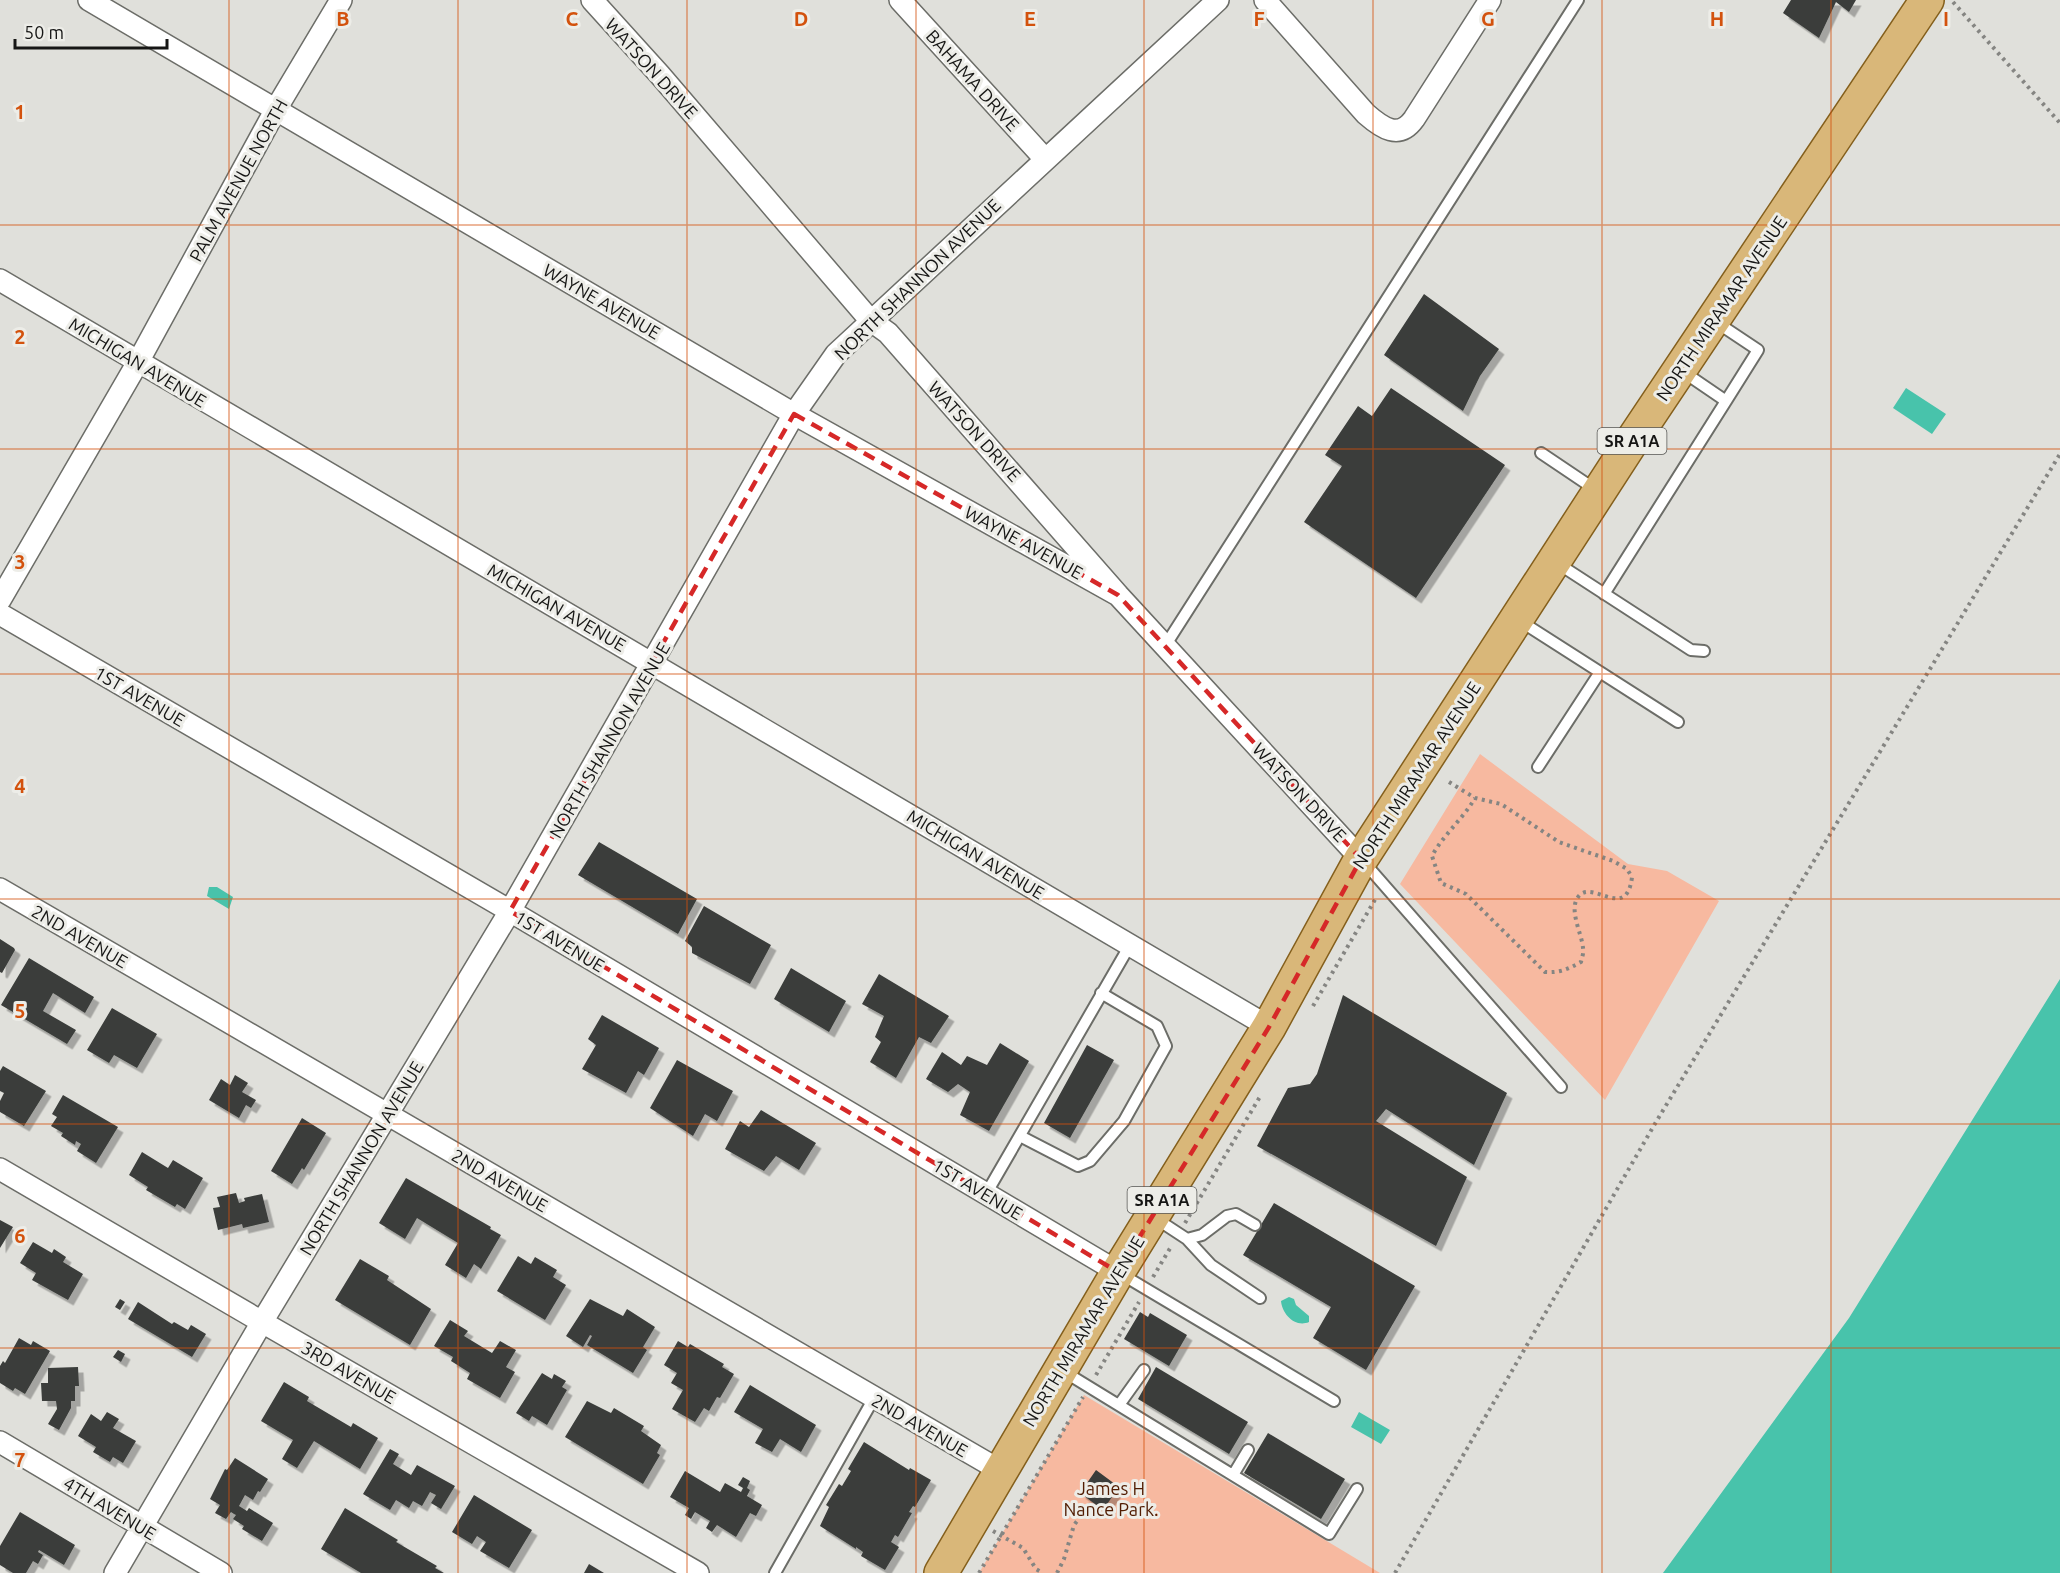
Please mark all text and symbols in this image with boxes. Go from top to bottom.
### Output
text: B [336,7,350,30]
text: C [566,7,579,30]
text: D [794,7,808,30]
text: E [1024,7,1036,30]
text: F [1253,7,1265,30]
text: G [1481,7,1495,30]
text: H [1710,7,1724,30]
text: I [1943,7,1949,30]
scale bar [15,12,166,50]
street label: WATSON DRIVE [602,14,702,122]
text: 50 m [24,22,64,42]
street label: BAHAMA DRIVE [922,25,1024,135]
street label: PALM AVENUE NORTH [185,95,291,265]
text: 1 [14,100,26,123]
street label: NORTH SHANNON AVENUE [830,194,1004,364]
street label: NORTH MIRAMAR AVENUE [1652,212,1790,404]
street label: WAYNE AVENUE [540,259,664,343]
street label: MICHIGAN AVENUE [66,313,210,411]
text: 2 [14,325,26,348]
street label: WATSON DRIVE [925,377,1025,485]
road number: SR A1A [1598,428,1666,454]
street label: WAYNE AVENUE [961,501,1087,583]
text: 3 [14,550,26,573]
street label: MICHIGAN AVENUE [484,559,630,655]
street label: NORTH SHANNON AVENUE [545,639,673,841]
street label: 1ST AVENUE [91,662,189,730]
street label: NORTH MIRAMAR AVENUE [1348,678,1484,872]
street label: WATSON DRIVE [1249,739,1351,845]
text: 4 [14,774,26,797]
street label: MICHIGAN AVENUE [904,805,1048,903]
street label: 2ND AVENUE [29,900,131,972]
street label: 1ST AVENUE [511,906,609,976]
text: 5 [14,999,26,1022]
street label: NORTH SHANNON AVENUE [295,1057,427,1259]
street label: 2ND AVENUE [449,1144,551,1216]
street label: 1ST AVENUE [929,1154,1027,1224]
road number: SR A1A [1128,1187,1196,1213]
text: 6 [14,1224,26,1247]
street label: NORTH MIRAMAR AVENUE [1018,1232,1148,1430]
street label: 3RD AVENUE [298,1337,400,1407]
street label: 2ND AVENUE [869,1389,971,1461]
text: 7 [14,1448,26,1471]
street label: 4TH AVENUE [60,1473,160,1543]
park label: James H Nance Park. [1064,1478,1158,1519]

